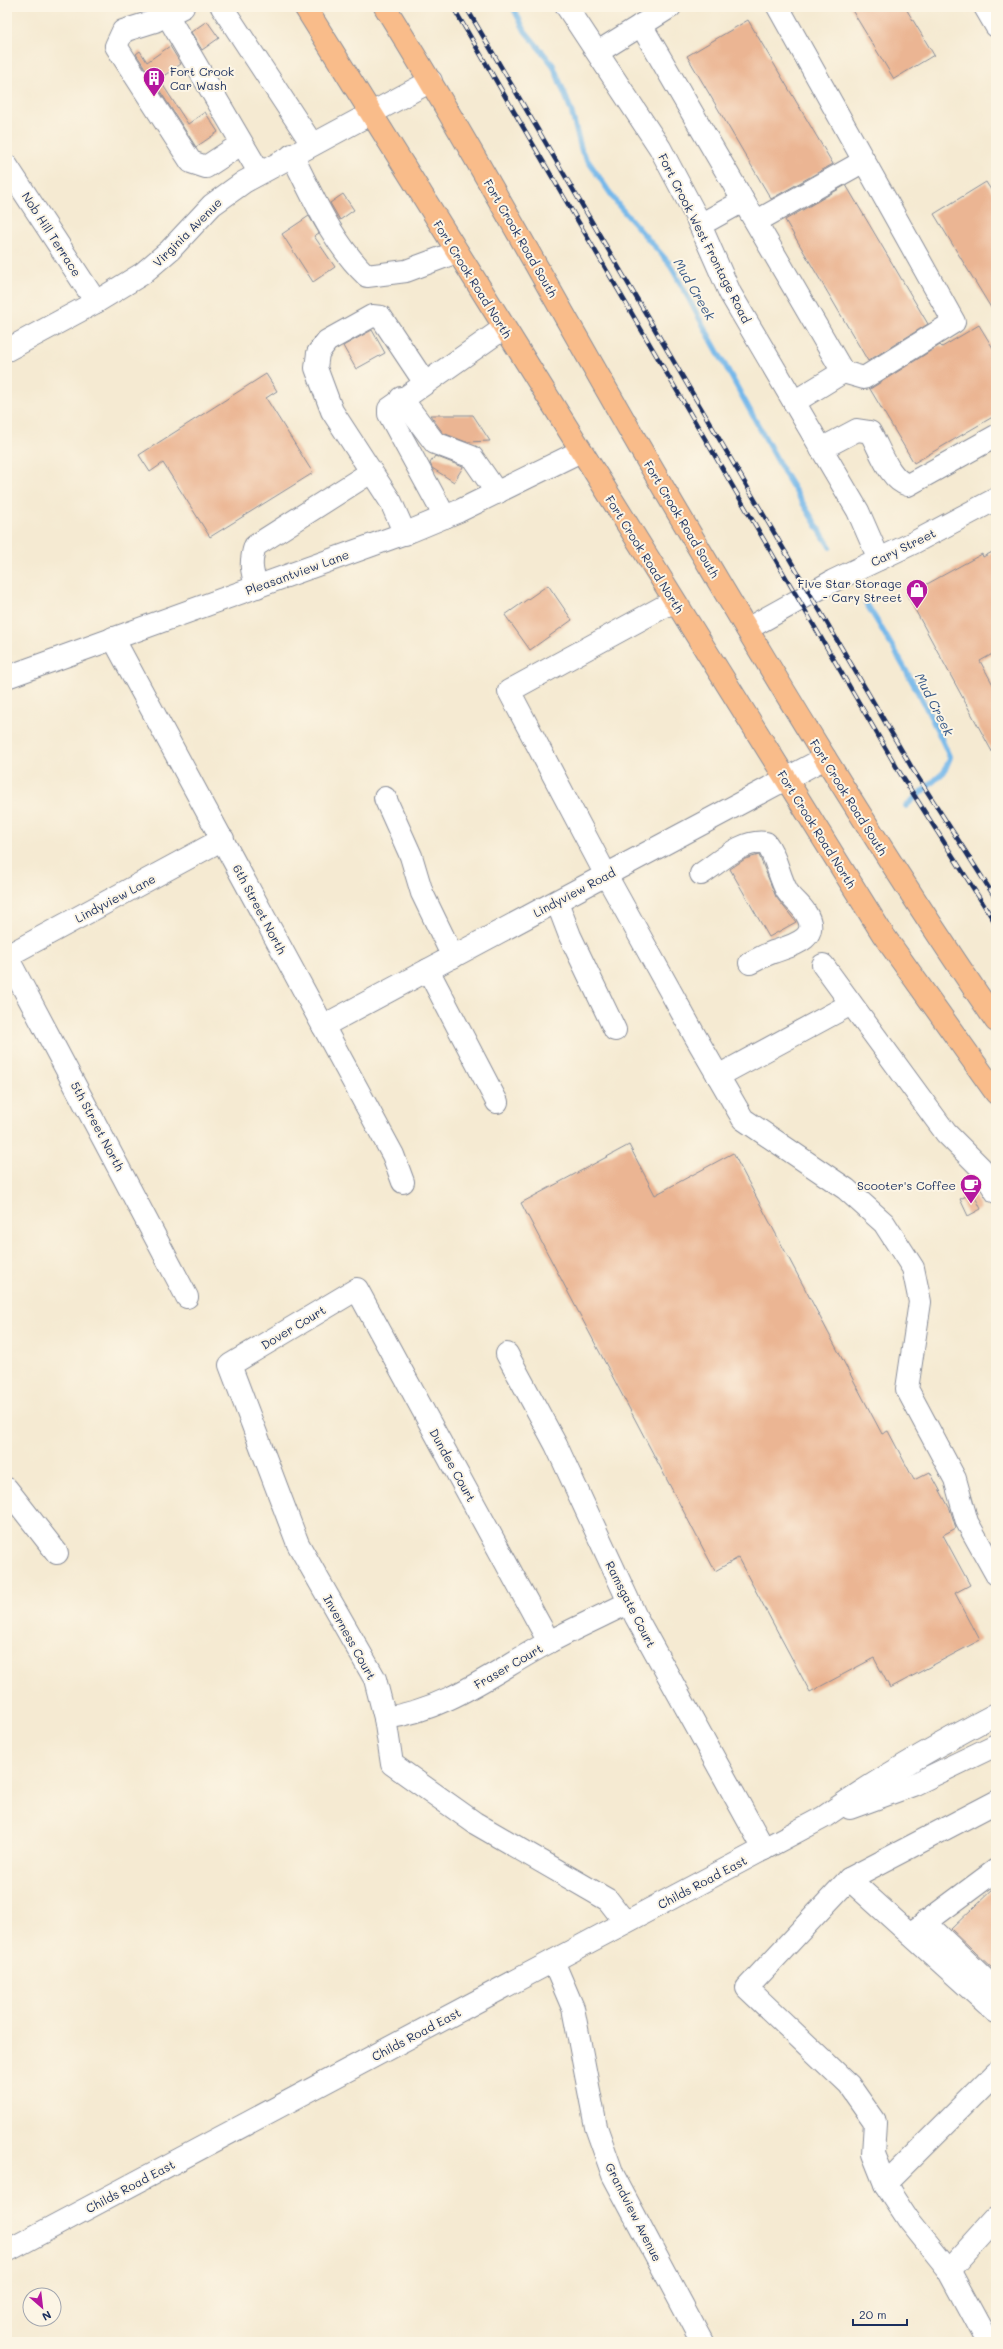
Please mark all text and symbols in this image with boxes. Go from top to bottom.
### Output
place label: Fort Crook Car Wash [170,63,234,93]
building icon: Fort Crook Car Wash [141,65,167,98]
street label: Fort Crook West Frontage Road [655,150,755,326]
street label: Fort Crook Road South [481,176,562,300]
street label: Nob Hill Terrace [19,189,85,279]
street label: Virginia Avenue [149,194,225,270]
street label: Fort Crook Road North [430,217,516,341]
water label: Mud Creek [670,255,720,324]
street label: Fort Crook Road South [641,457,724,581]
street label: Fort Crook Road North [602,492,688,616]
street label: Cary Street [868,524,938,570]
street label: Pleasantview Lane [243,546,351,598]
place label: Five Star Storage - Cary Street [798,575,902,605]
shop icon: Five Star Storage - Cary Street [904,577,930,610]
water label: Mud Creek [912,670,959,739]
street label: Fort Crook Road South [807,736,891,858]
street label: Fort Crook Road North [774,767,860,891]
street label: 6th Street North [230,861,290,957]
street label: Lindyview Road [530,863,618,920]
street label: Lindyview Lane [72,870,158,926]
street label: 5th Street North [68,1079,128,1174]
cafe icon: Scooter's Coffee [958,1172,984,1205]
place label: Scooter's Coffee [857,1177,956,1193]
street label: Dover Court [258,1301,328,1353]
street label: Dundee Court [426,1426,480,1504]
street label: Ramsgate Court [602,1558,660,1650]
street label: Inverness Court [320,1592,380,1682]
street label: Fraser Court [471,1640,545,1692]
street label: Childs Road East [655,1852,749,1912]
street label: Childs Road East [369,2004,463,2064]
street label: Childs Road East [83,2156,177,2216]
street label: Grandview Avenue [602,2160,666,2264]
north arrow [22,2287,62,2327]
scale bar [853,2301,907,2327]
text: 20 m [859,2306,887,2322]
text: N [40,2308,54,2325]

